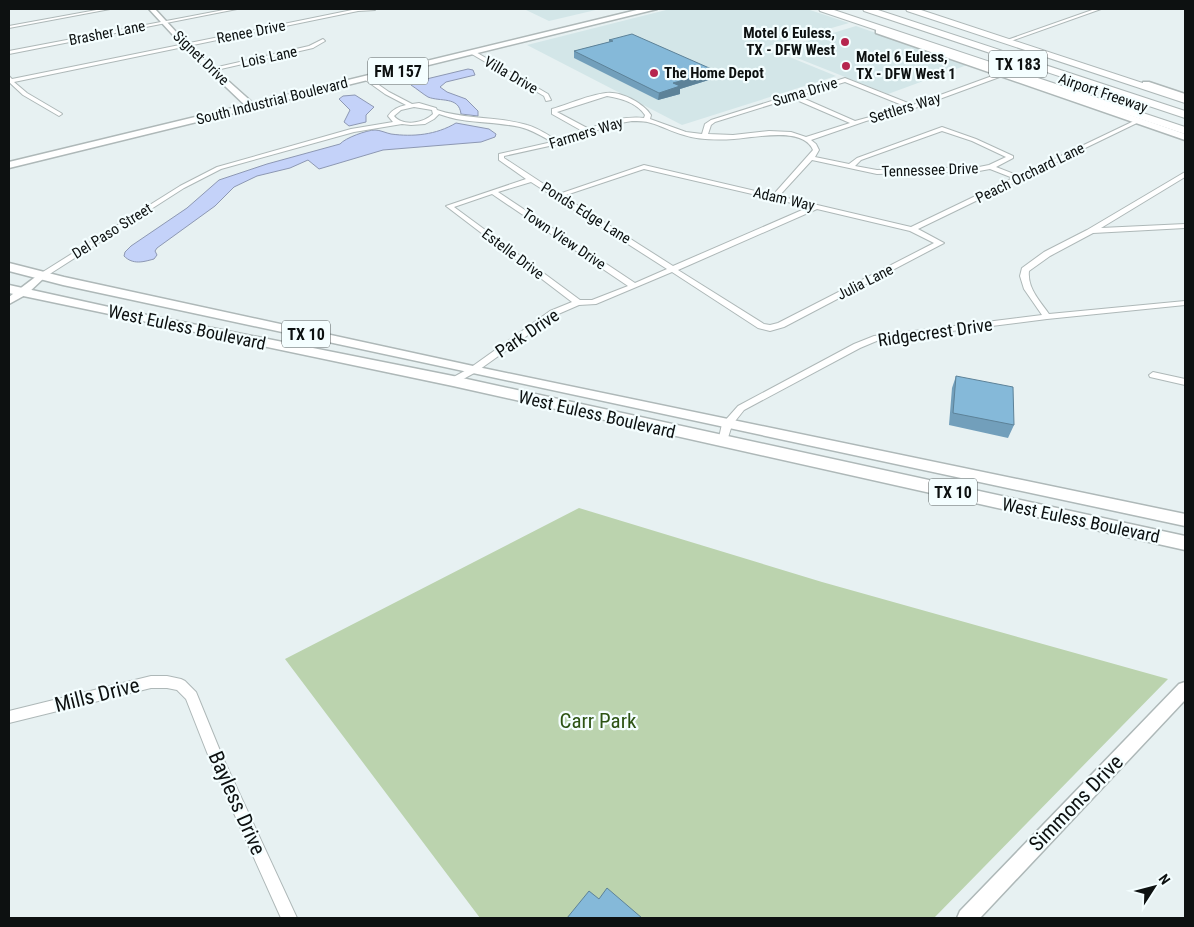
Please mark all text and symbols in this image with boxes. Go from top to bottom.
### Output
street label: Brasher Lane [67,17,147,49]
street label: Renee Drive [215,17,287,47]
place label: Motel 6 Euless, TX - DFW West [743,24,835,59]
street label: Signet Drive [169,27,233,89]
marker: Motel 6 Euless, TX - DFW West [839,36,851,48]
street label: Lois Lane [239,42,299,72]
place label: Motel 6 Euless, TX - DFW West 1 [856,48,956,83]
road number: TX 183 [989,51,1047,78]
street label: Villa Drive [481,52,541,98]
road number: FM 157 [368,58,428,84]
marker: Motel 6 Euless, TX - DFW West 1 [840,60,852,72]
place label: The Home Depot [664,64,764,82]
marker: The Home Depot [648,67,660,79]
street label: Airport Freeway [1056,69,1150,117]
street label: South Industrial Boulevard [194,73,350,129]
street label: Suma Drive [770,74,840,110]
street label: Settlers Way [867,89,943,127]
street label: Farmers Way [547,113,625,153]
street label: Peach Orchard Lane [973,139,1087,207]
street label: Tennessee Drive [881,159,979,181]
street label: Ponds Edge Lane [538,178,634,248]
street label: Adam Way [752,183,816,215]
street label: Del Paso Street [69,199,155,263]
street label: Town View Drive [519,204,609,274]
street label: Estelle Drive [478,225,548,283]
street label: Julia Lane [834,260,896,304]
street label: West Euless Boulevard [106,300,268,354]
street label: Park Drive [491,304,563,362]
street label: Ridgecrest Drive [876,314,994,350]
road number: TX 10 [282,320,330,348]
street label: West Euless Boulevard [516,386,678,442]
road number: TX 10 [929,478,977,506]
street label: West Euless Boulevard [1000,493,1162,547]
street label: Mills Drive [52,673,142,717]
park label: Carr Park [559,709,637,733]
street label: Bayless Drive [204,748,271,859]
street label: Simmons Drive [1024,750,1128,856]
north arrow [1129,862,1179,912]
text: N [1156,871,1174,888]

